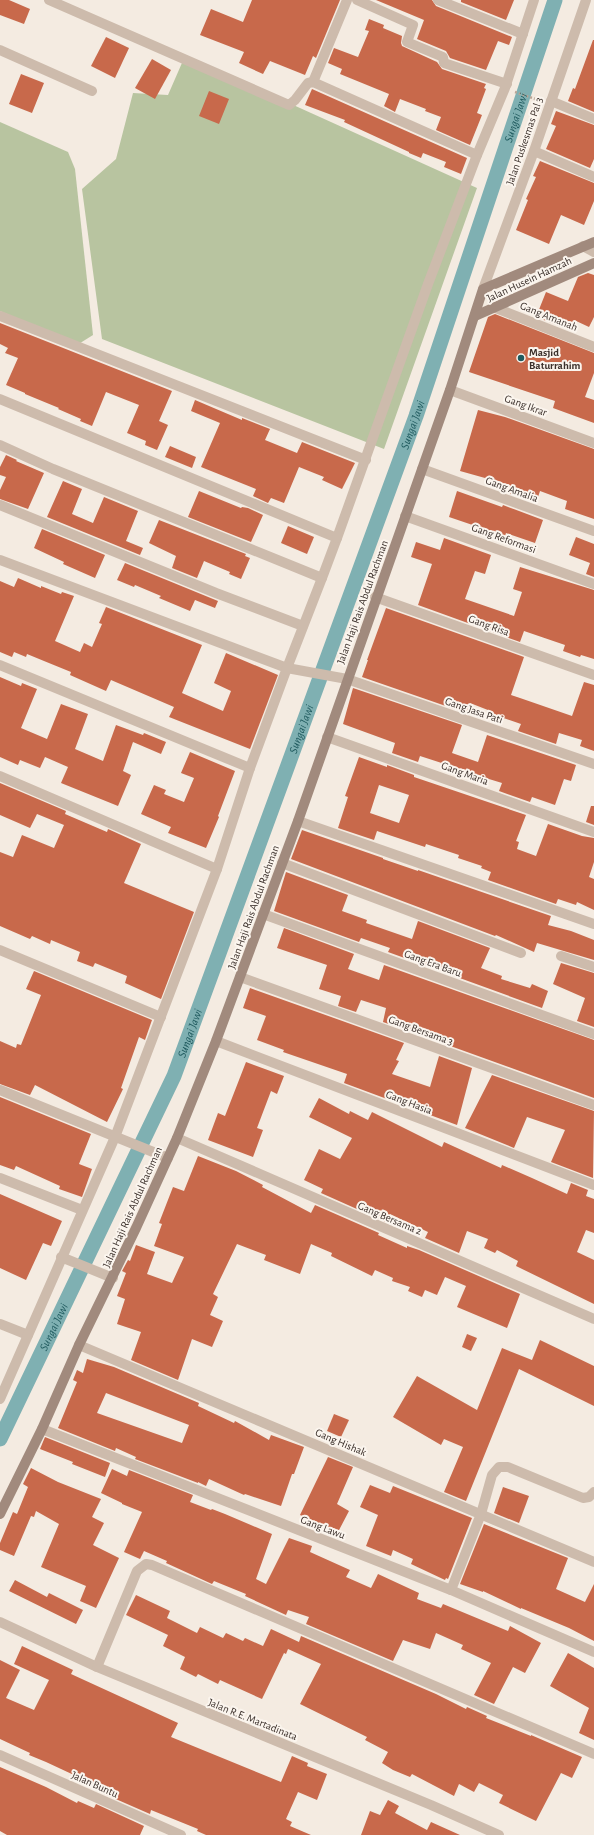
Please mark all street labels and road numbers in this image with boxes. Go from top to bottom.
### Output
street label: Jalan Puskesmas Pal 3 [504,95,545,186]
street label: Jalan Husein Hamzah [485,255,573,304]
street label: Gang Amanah [519,300,579,333]
street label: Gang Ikrar [503,393,549,418]
street label: Gang Amalia [484,475,540,504]
street label: Gang Reformasi [470,522,538,555]
street label: Jalan Haji Rais Abdul Rachman [335,539,390,666]
street label: Gang Risa [467,613,511,638]
street label: Gang Jasa Pati [444,695,504,725]
street label: Gang Maria [440,760,490,787]
street label: Jalan Haji Rais Abdul Rachman [226,844,281,971]
street label: Gang Era Baru [403,948,463,979]
street label: Gang Bersama 3 [387,1014,455,1047]
street label: Gang Hasia [384,1089,433,1116]
street label: Jalan Haji Rais Abdul Rachman [101,1145,164,1269]
street label: Gang Bersama 2 [356,1200,423,1237]
street label: Gang Hishak [314,1427,368,1458]
street label: Gang Lawu [299,1514,347,1541]
street label: Jalan R.E. Martadinata [207,1697,299,1742]
street label: Jalan Buntu [70,1769,120,1800]

